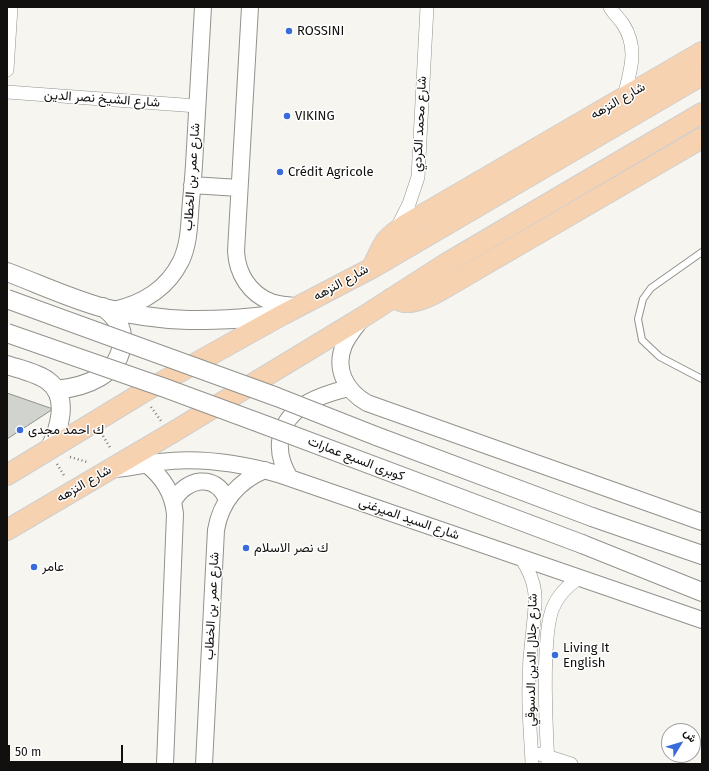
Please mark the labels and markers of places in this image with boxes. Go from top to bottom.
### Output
place label: ROSSINI [297,23,344,39]
marker: ROSSINI [284,26,294,36]
place label: VIKING [295,108,335,124]
marker: VIKING [282,111,292,121]
place label: Crédit Agricole [288,164,374,180]
marker: Crédit Agricole [275,167,285,177]
place label: ك احمد مجدى [28,422,104,438]
marker: ك احمد مجدى [15,425,25,435]
place label: ك نصر الاسلام [254,540,328,556]
marker: ك نصر الاسلام [241,543,251,553]
place label: عامر [42,559,64,575]
marker: عامر [29,562,39,572]
place label: Living It English [563,640,610,671]
marker: Living It English [550,650,560,660]

